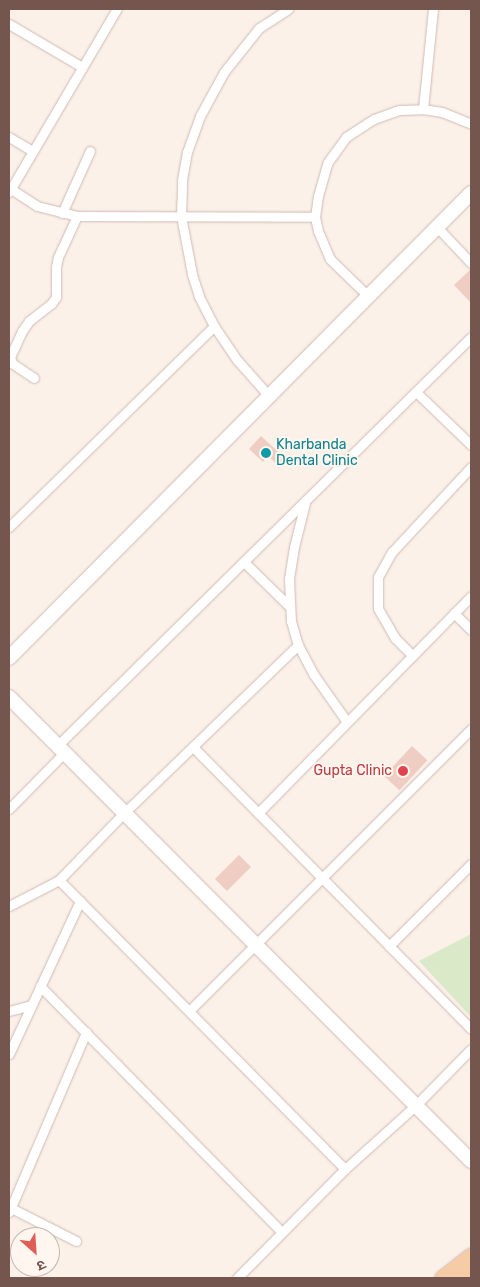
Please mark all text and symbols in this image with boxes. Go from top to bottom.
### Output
place label: Kharbanda Dental Clinic [276,437,358,470]
marker: Kharbanda Dental Clinic [260,447,272,459]
place label: Gupta Clinic [313,763,392,779]
marker: Gupta Clinic [396,764,410,778]
north arrow [10,1227,60,1277]
text: उ [34,1256,49,1274]

